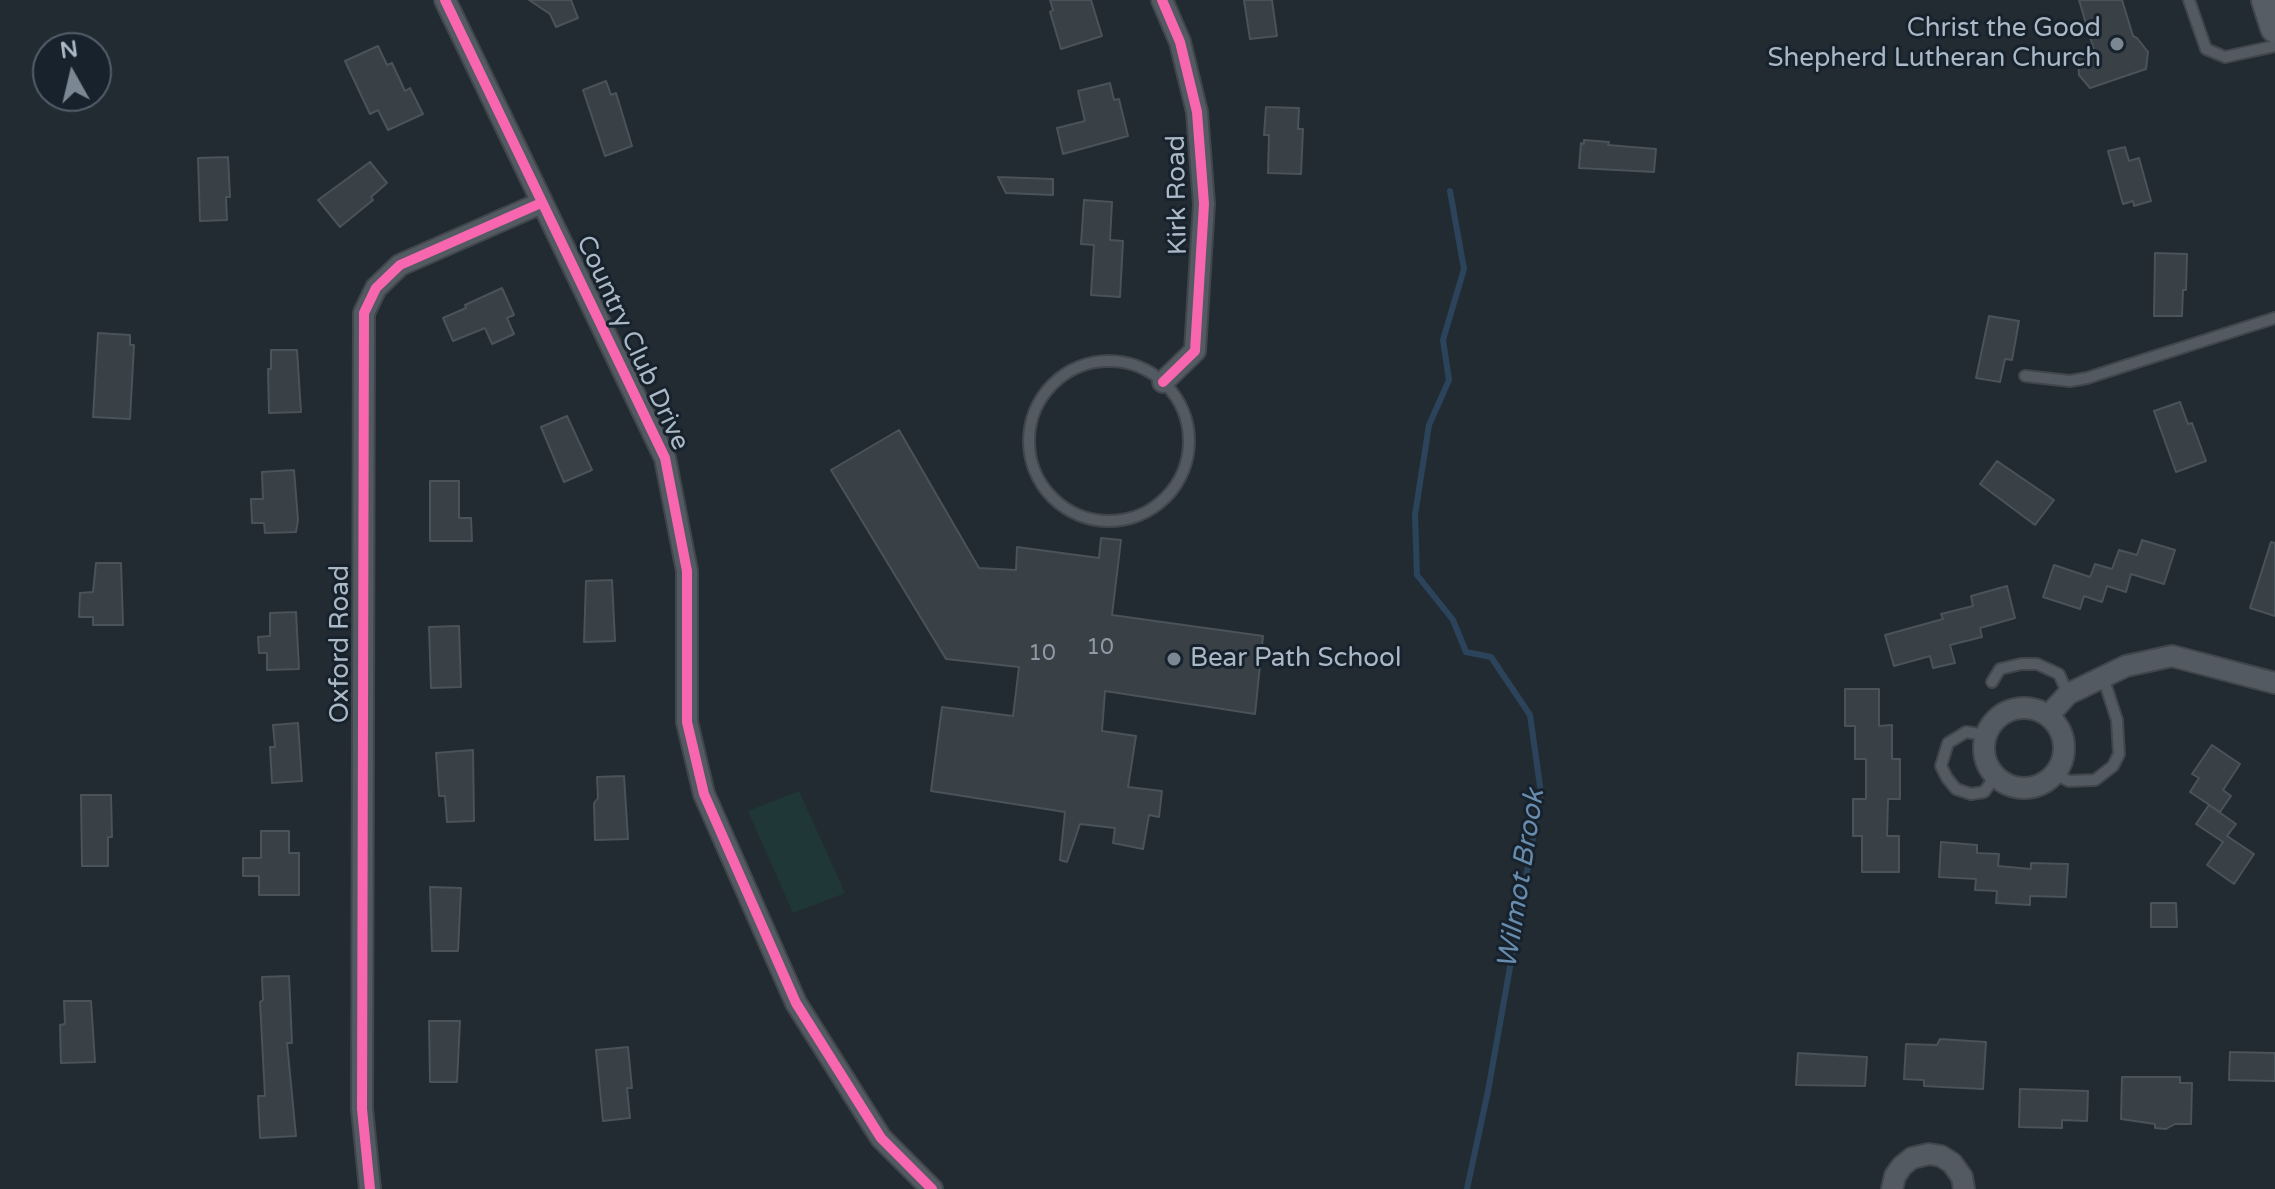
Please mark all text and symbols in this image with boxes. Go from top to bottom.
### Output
place label: Christ the Good Shepherd Lutheran Church [1768,13,2101,74]
north arrow [32,32,112,112]
marker: Christ the Good Shepherd Lutheran Church [2108,35,2126,53]
text: N [58,36,79,64]
street label: Kirk Road [1161,135,1195,255]
street label: Country Club Drive [569,231,695,455]
street label: Oxford Road [325,565,357,723]
house number: 10 [1086,635,1114,661]
house number: 10 [1028,641,1056,667]
place label: Bear Path School [1190,643,1401,675]
marker: Bear Path School [1165,650,1183,668]
water label: Wilmot Brook [1491,787,1553,971]

